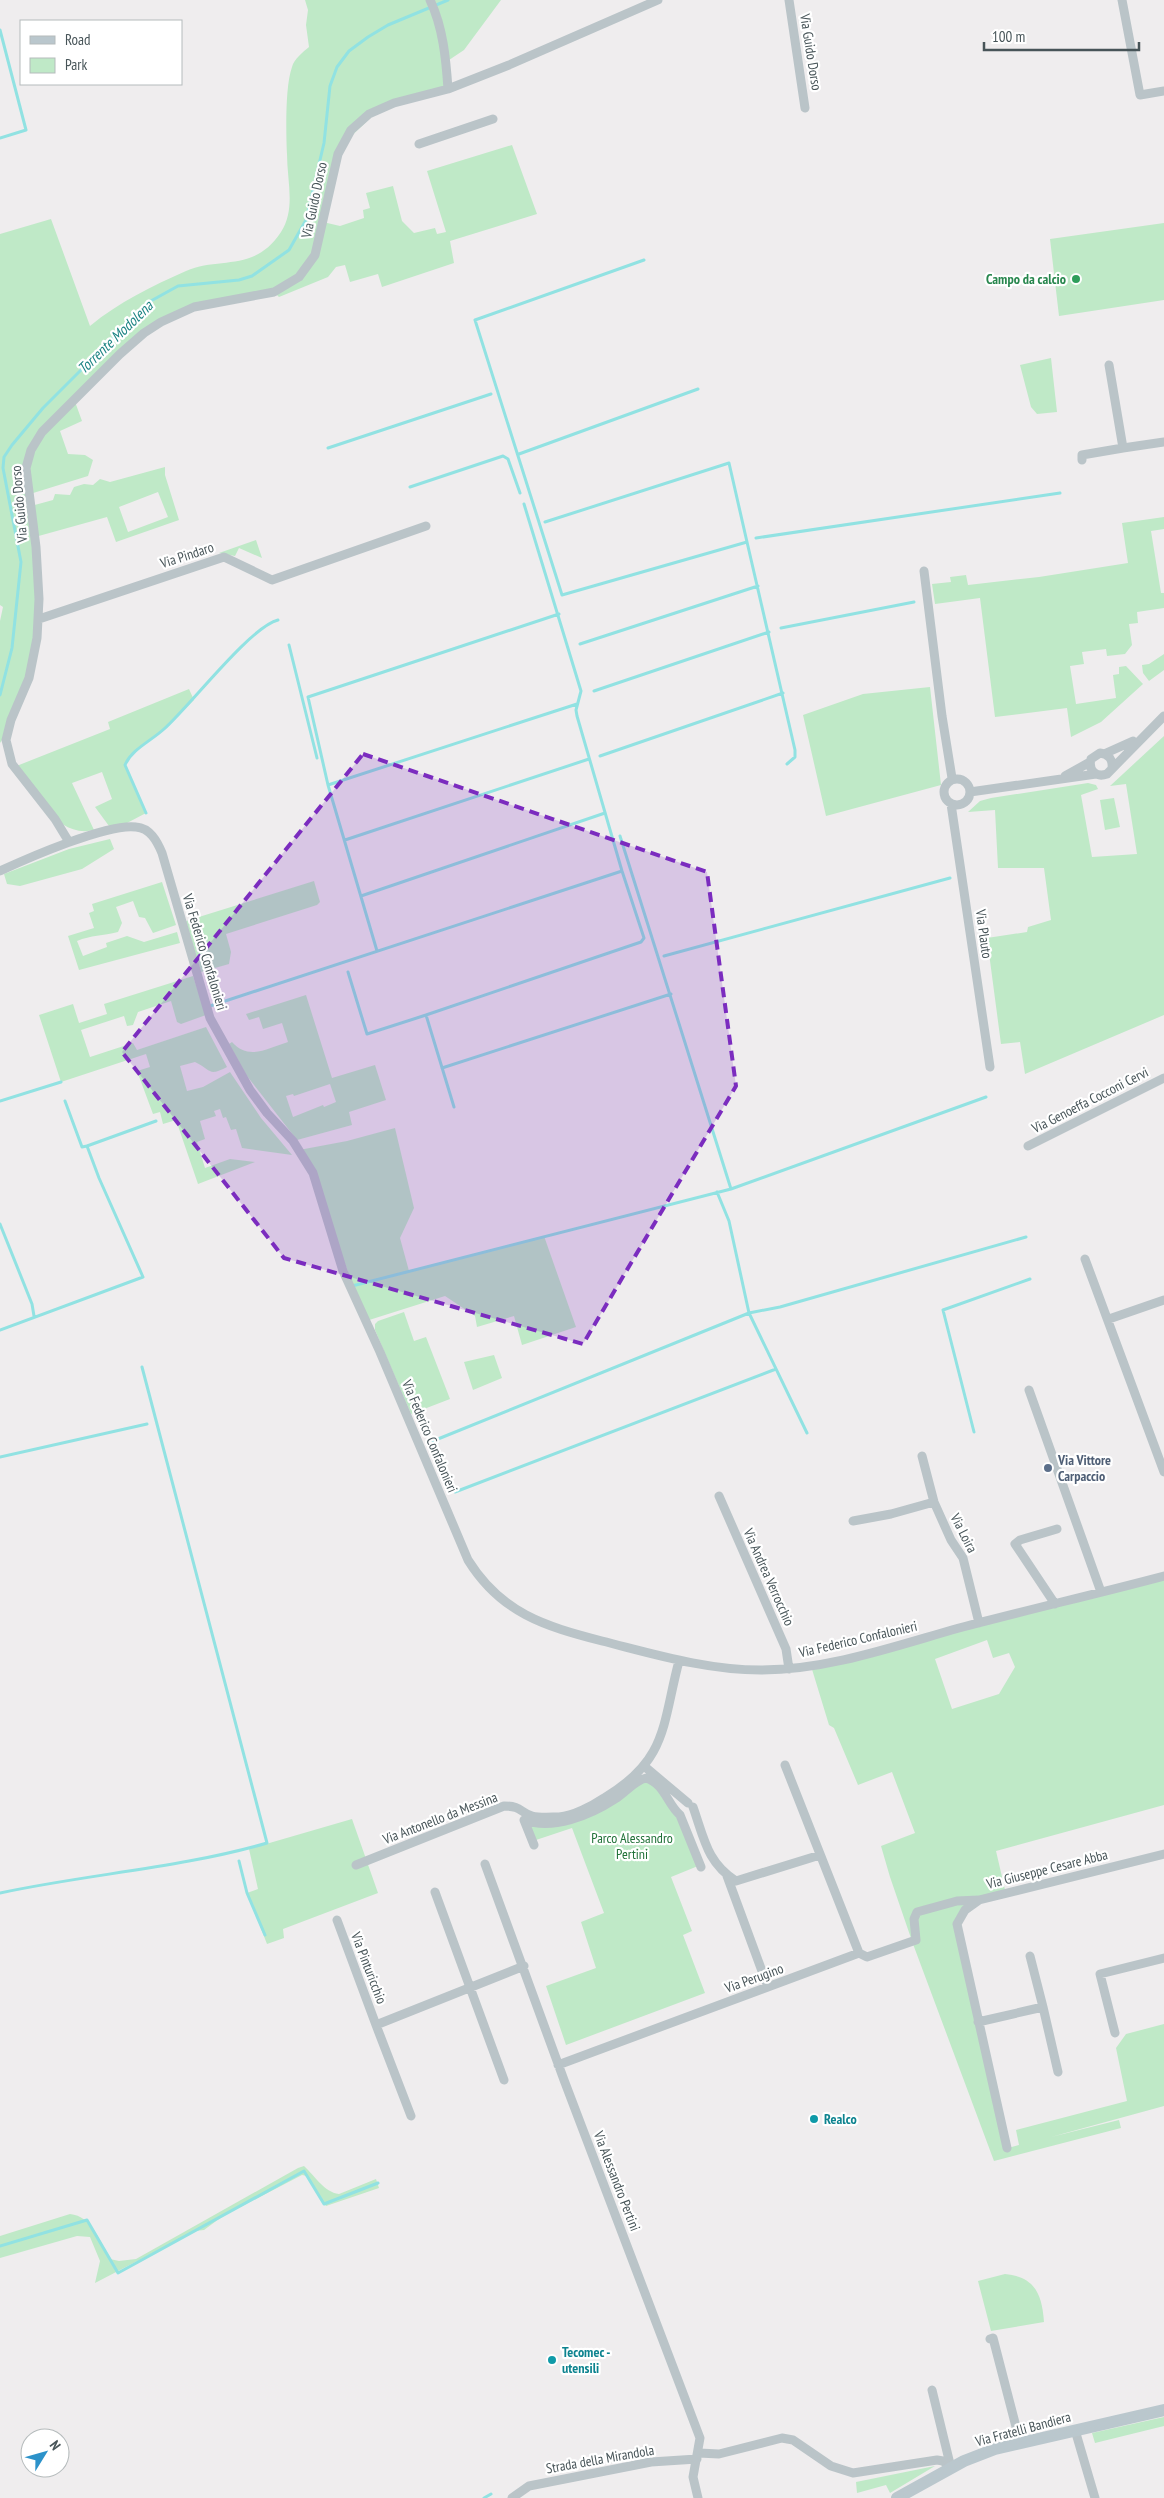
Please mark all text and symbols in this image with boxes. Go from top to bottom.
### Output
street label: Via Guido Dorso [796,11,826,92]
legend [20,20,182,85]
scale bar [984,20,1139,52]
text: 100 m [992,27,1025,46]
text: Road [65,30,91,49]
text: Park [65,55,87,74]
street label: Via Guido Dorso [297,160,331,241]
place label: Campo da calcio [986,270,1066,288]
marker: Campo da calcio [1070,273,1082,285]
water label: Torrente Modolena [73,296,157,378]
street label: Via Guido Dorso [7,465,31,544]
street label: Via Pindaro [157,538,216,572]
street label: Via Federico Confalonieri [178,891,231,1012]
street label: Via Plauto [972,907,996,960]
street label: Via Genoeffa Cocconi Cervi [1028,1063,1151,1138]
street label: Via Federico Confalonieri [398,1376,462,1495]
place label: Via Vittore Carpaccio [1057,1451,1111,1485]
marker: Via Vittore Carpaccio [1042,1462,1054,1474]
street label: Via Loira [946,1509,982,1556]
street label: Via Andrea Verrocchio [739,1525,799,1628]
street label: Via Federico Confalonieri [796,1617,919,1662]
street label: Via Antonello da Messina [379,1788,500,1848]
park label: Parco Alessandro Pertini [591,1829,673,1863]
street label: Via Giuseppe Cesare Abba [984,1845,1109,1893]
street label: Via Pinturicchio [347,1929,391,2006]
street label: Via Perugino [721,1959,786,1997]
place label: Realco [824,2110,857,2128]
marker: Realco [808,2113,820,2125]
street label: Via Alessandro Pertini [589,2128,644,2233]
place label: Tecomec - utensili [562,2343,610,2377]
marker: Tecomec - utensili [546,2354,558,2366]
street label: Via Fratelli Bandiera [972,2408,1073,2451]
north arrow [20,2428,70,2478]
text: N [46,2437,65,2454]
street label: Strada della Mirandola [545,2441,655,2477]

